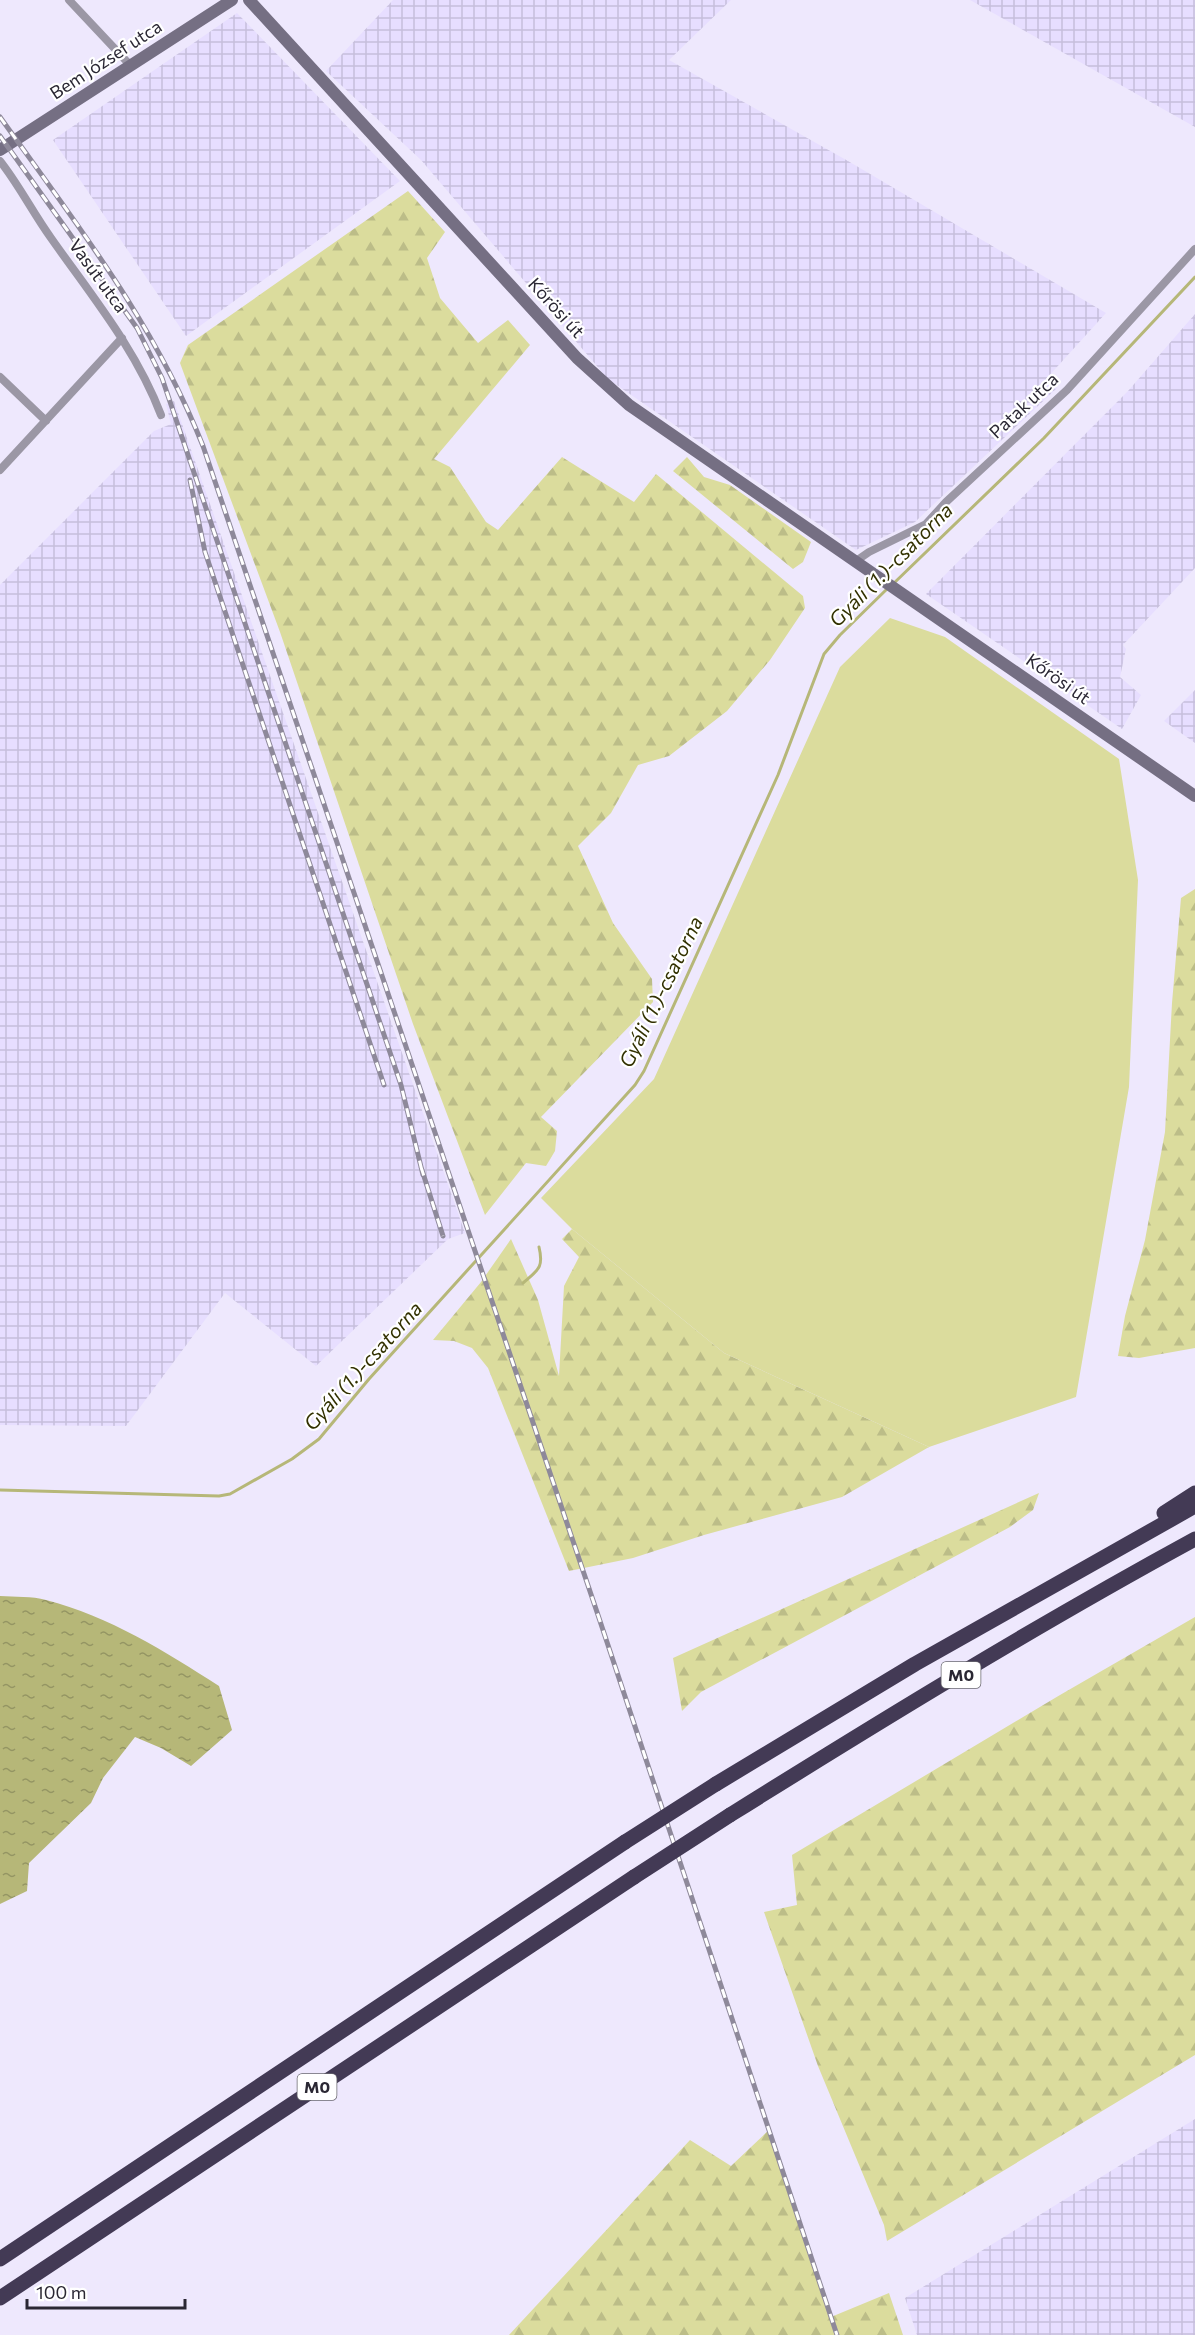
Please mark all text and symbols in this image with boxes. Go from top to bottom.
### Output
street label: Bem József utca [45,15,166,103]
street label: Vasút utca [65,234,133,316]
street label: Kőrösi út [524,273,589,342]
street label: Patak utca [984,368,1062,443]
water label: Gyáli (1.)-csatorna [823,497,957,631]
street label: Kőrösi út [1022,648,1095,708]
water label: Gyáli (1.)-csatorna [613,912,707,1071]
water label: Gyáli (1.)-csatorna [298,1296,426,1435]
road number: M0 [942,1662,980,1688]
road number: M0 [298,2074,336,2100]
scale bar [27,2272,184,2310]
text: 100 m [36,2281,86,2303]

